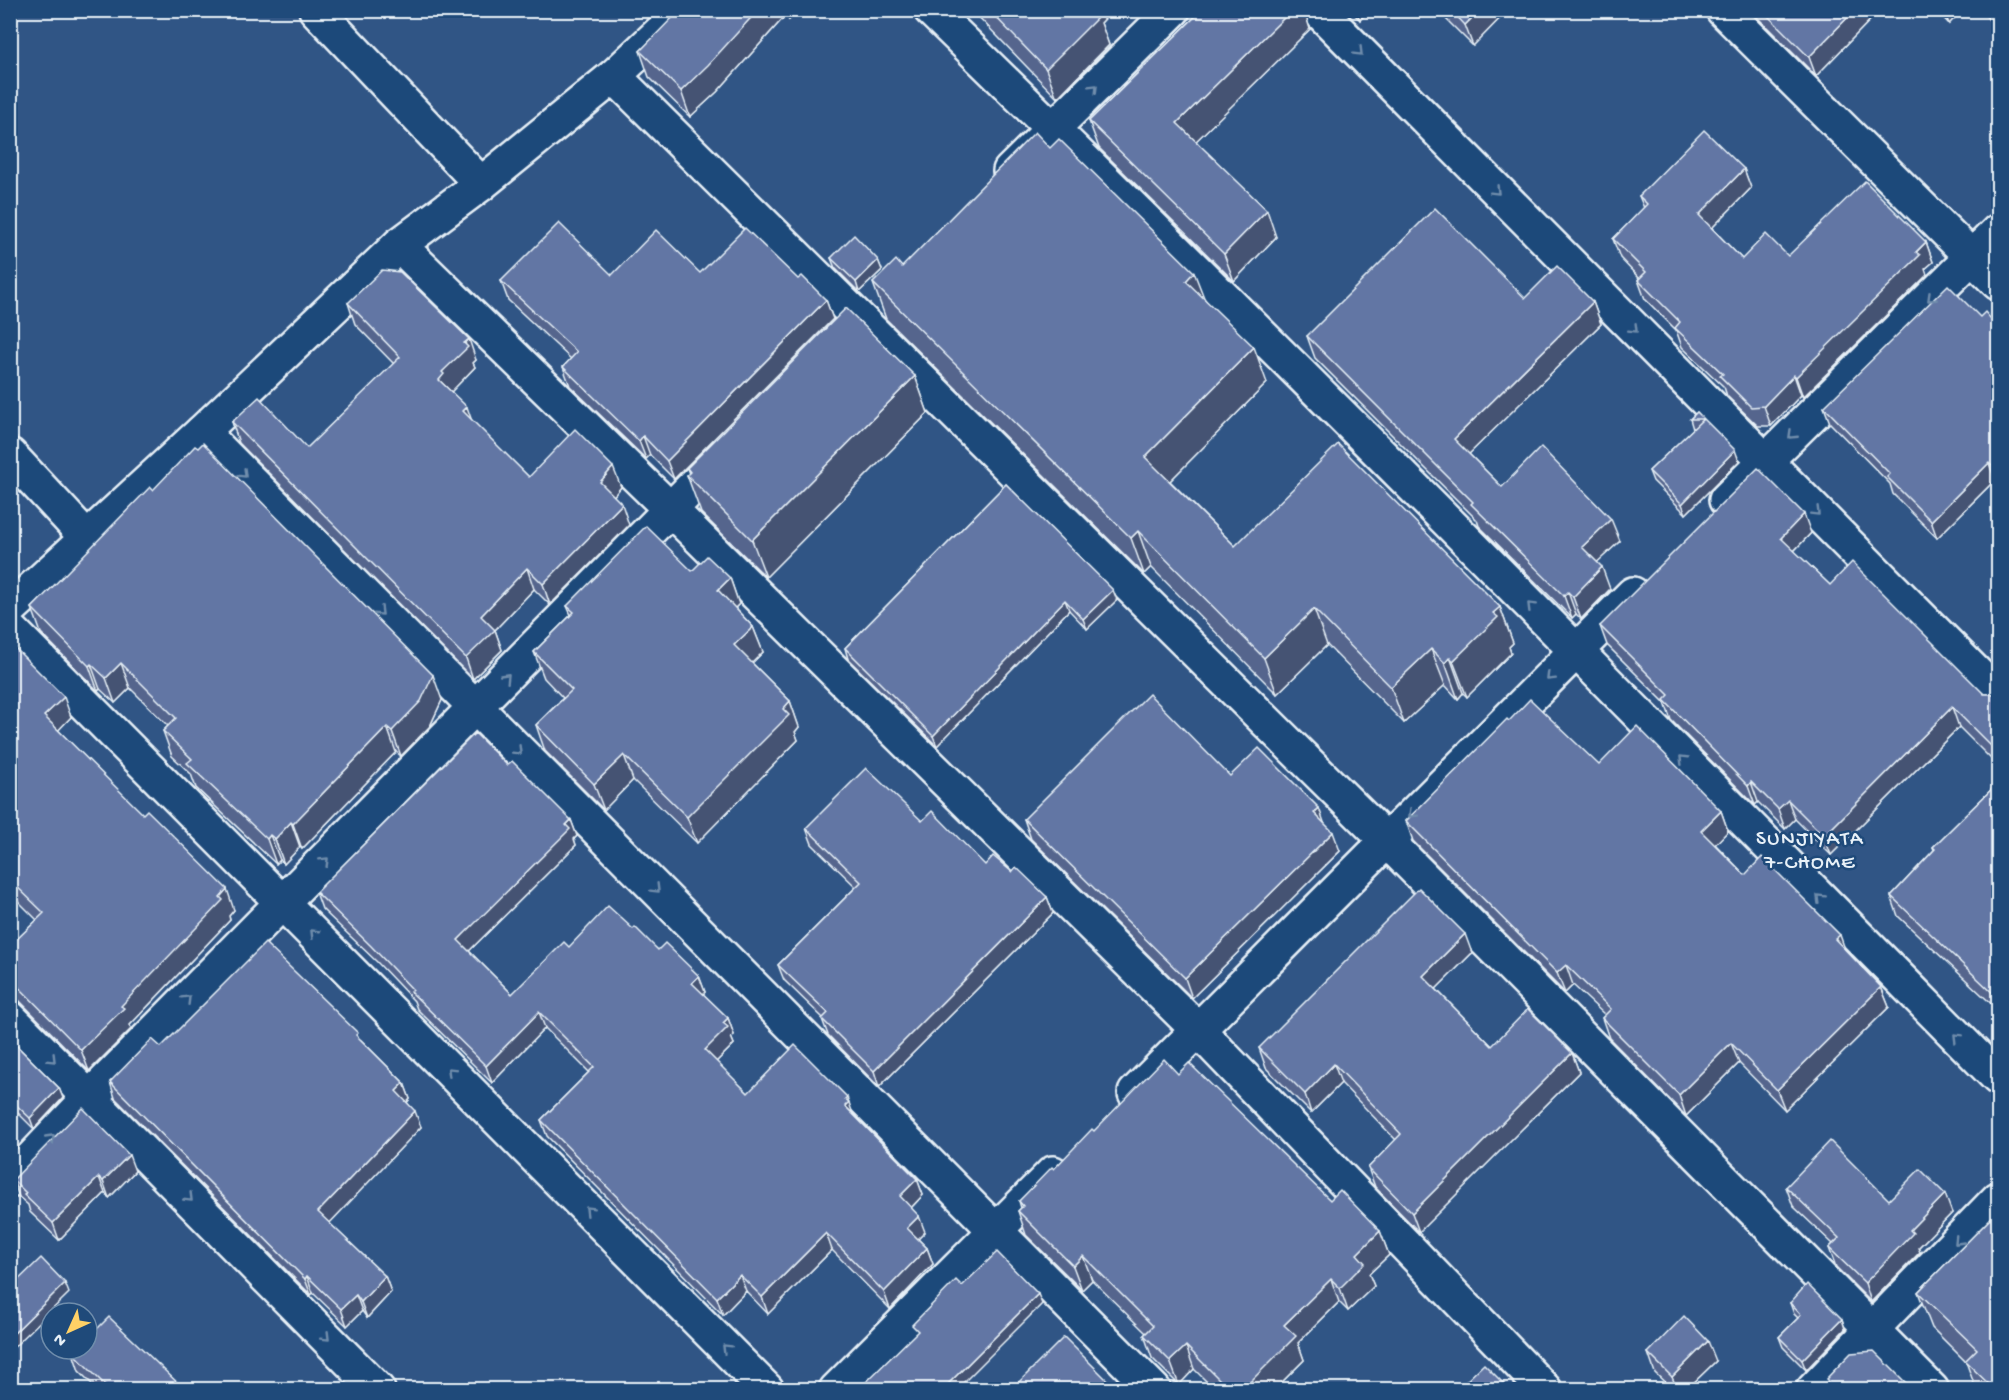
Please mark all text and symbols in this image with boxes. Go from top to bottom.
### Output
one-way arrow [1352,46,1363,56]
one-way arrow [1087,84,1098,95]
one-way arrow [1489,183,1500,194]
one-way arrow [1928,291,1938,302]
one-way arrow [1627,322,1637,333]
one-way arrow [1788,427,1799,438]
one-way arrow [236,466,247,477]
one-way arrow [1809,505,1819,516]
one-way arrow [1528,602,1539,613]
one-way arrow [373,605,384,616]
one-way arrow [1547,670,1557,681]
one-way arrow [498,673,509,684]
one-way arrow [510,743,521,754]
one-way arrow [1680,756,1691,767]
one-way arrow [1409,807,1420,818]
district label: SUNJIYATA 7-CHOME [1756,828,1864,877]
one-way arrow [317,857,328,868]
one-way arrow [648,881,659,892]
one-way arrow [1817,894,1828,905]
one-way arrow [310,929,321,940]
one-way arrow [180,996,191,1007]
one-way arrow [1954,1033,1965,1044]
one-way arrow [46,1052,56,1063]
one-way arrow [448,1068,459,1079]
one-way arrow [44,1135,55,1145]
one-way arrow [182,1190,193,1201]
one-way arrow [585,1206,596,1217]
one-way arrow [1954,1233,1965,1244]
north arrow [39,1301,99,1361]
text: N [50,1328,71,1350]
one-way arrow [319,1330,330,1340]
one-way arrow [722,1344,733,1355]

